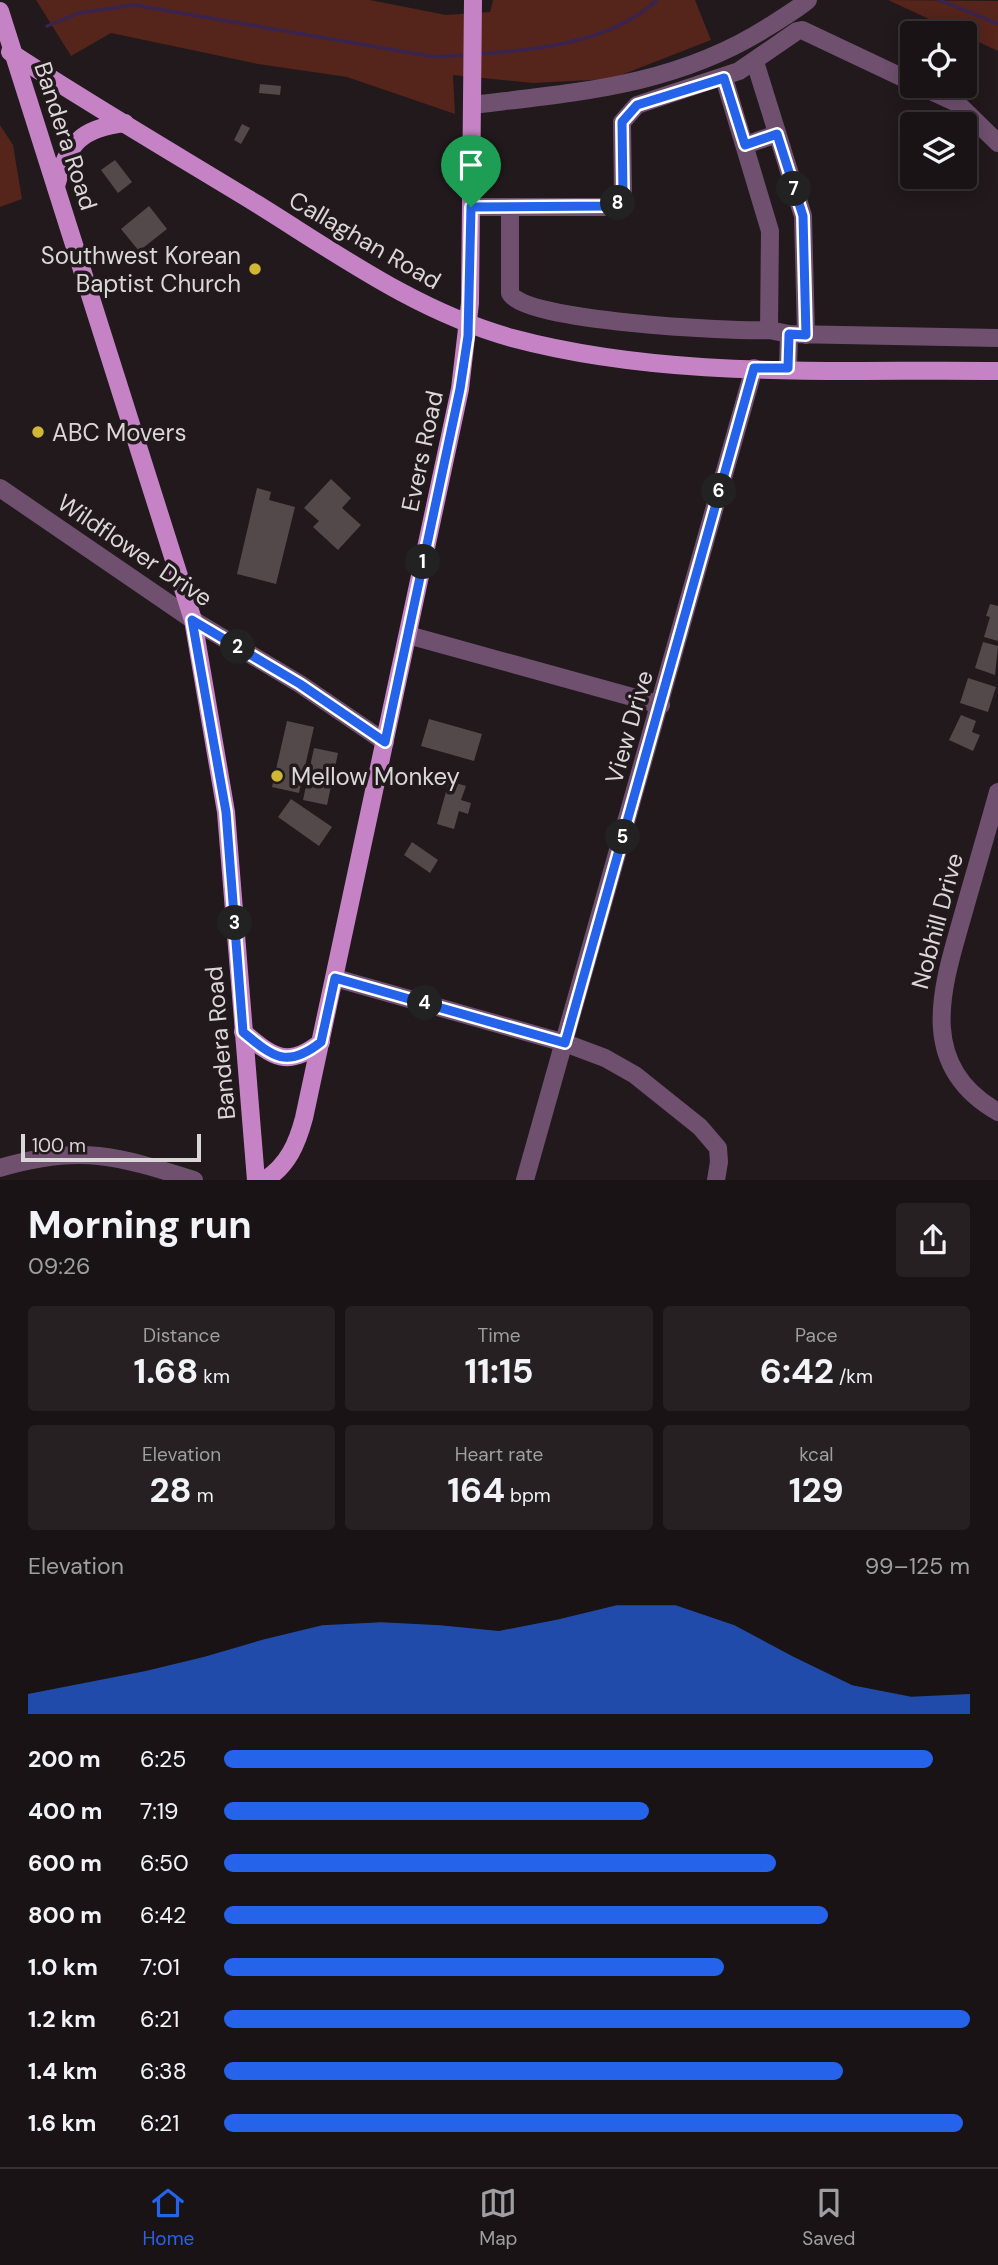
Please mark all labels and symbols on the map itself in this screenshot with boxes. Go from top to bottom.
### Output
street label: Bandera Road [27,58,105,214]
pin [441,135,501,207]
pin: 7 [776,172,812,206]
street label: Callaghan Road [284,184,446,296]
pin: 8 [600,186,636,220]
place label: Southwest Korean Baptist Church [41,240,241,299]
marker: Southwest Korean Baptist Church [247,261,263,277]
street label: Evers Road [394,388,450,514]
place label: ABC Movers [52,417,186,448]
marker: ABC Movers [30,424,46,440]
pin: 6 [702,474,736,508]
street label: Wildflower Drive [52,487,218,613]
pin: 1 [406,544,440,580]
pin: 2 [220,630,256,664]
street label: View Drive [598,667,660,787]
place label: Mellow Monkey [291,761,460,792]
marker: Mellow Monkey [269,768,285,784]
pin: 5 [606,820,640,854]
street label: Nobhill Drive [904,850,970,992]
pin: 3 [218,906,252,940]
street label: Bandera Road [198,965,242,1121]
pin: 4 [408,986,442,1020]
scale bar [21,1131,201,1163]

